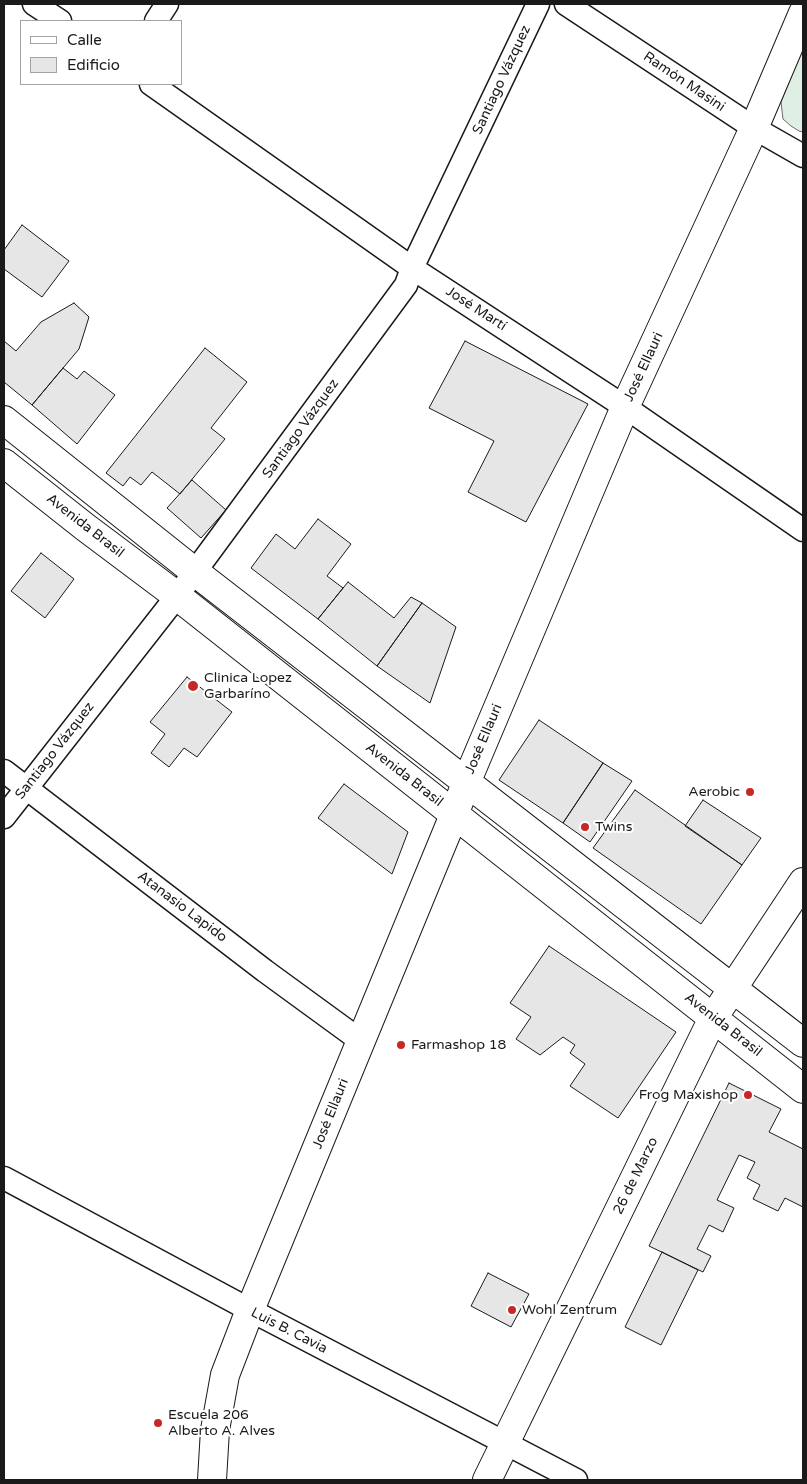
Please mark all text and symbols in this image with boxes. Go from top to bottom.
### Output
legend [20,20,182,85]
street label: Santiago Vázquez [469,23,535,137]
text: Calle [67,31,102,49]
street label: Ramón Masini [640,48,728,116]
text: Edificio [67,56,120,74]
street label: José Martí [443,283,509,335]
street label: José Ellauri [621,330,667,404]
street label: Santiago Vázquez [259,376,343,482]
street label: Avenida Brasil [43,490,127,562]
place label: Clinica Lopez Garbaríno [204,670,292,702]
marker: Clinica Lopez Garbaríno [186,679,200,693]
street label: Santiago Vázquez [12,699,98,803]
street label: José Ellauri [462,701,506,777]
street label: Avenida Brasil [362,739,446,811]
place label: Aerobic [688,784,740,800]
marker: Aerobic [744,786,756,798]
place label: Twins [595,819,632,835]
marker: Twins [579,821,591,833]
street label: Atanasio Lapido [134,868,230,946]
street label: Avenida Brasil [681,989,765,1061]
place label: Farmashop 18 [411,1037,506,1053]
marker: Farmashop 18 [395,1039,407,1051]
street label: José Ellauri [309,1076,353,1152]
place label: Frog Maxishop [639,1087,738,1103]
marker: Frog Maxishop [742,1089,754,1101]
street label: 26 de Marzo [610,1135,662,1217]
place label: Wohl Zentrum [522,1302,617,1318]
marker: Wohl Zentrum [506,1304,518,1316]
street label: Luis B. Cavia [248,1305,330,1357]
place label: Escuela 206 Alberto A. Alves [168,1407,275,1440]
marker: Escuela 206 Alberto A. Alves [152,1417,164,1429]

